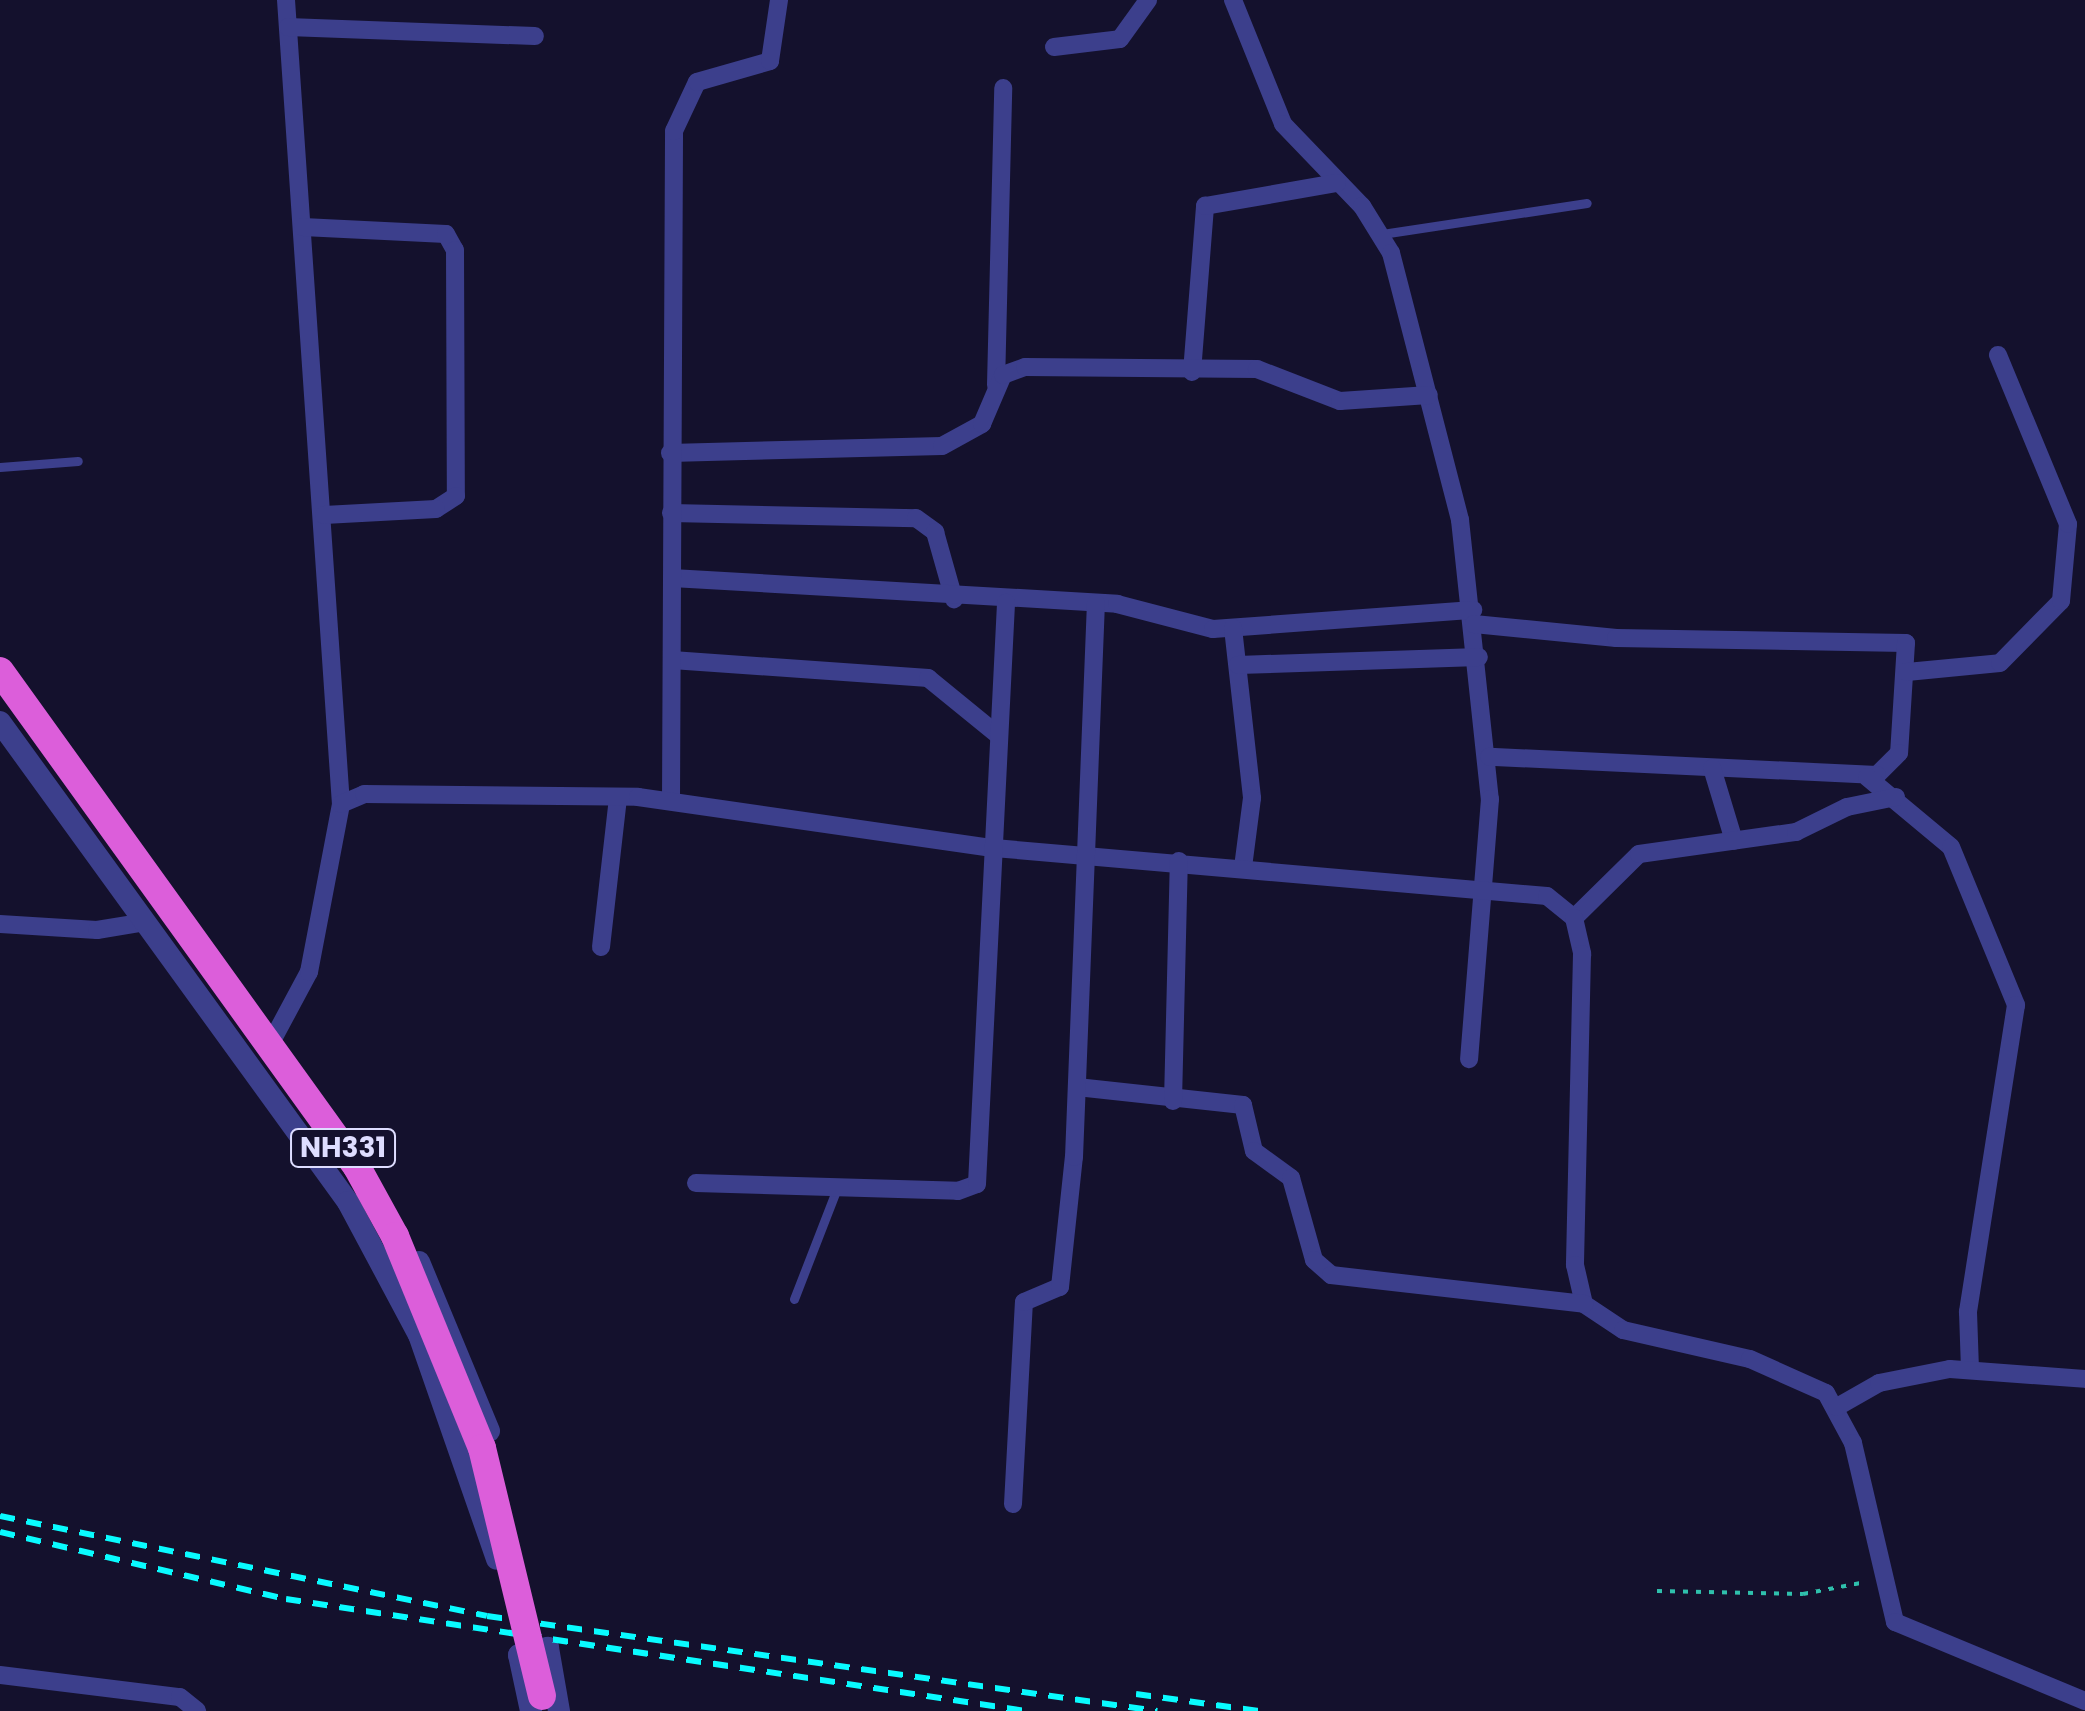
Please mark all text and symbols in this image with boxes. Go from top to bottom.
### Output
road number: NH331 [288,1125,398,1171]

